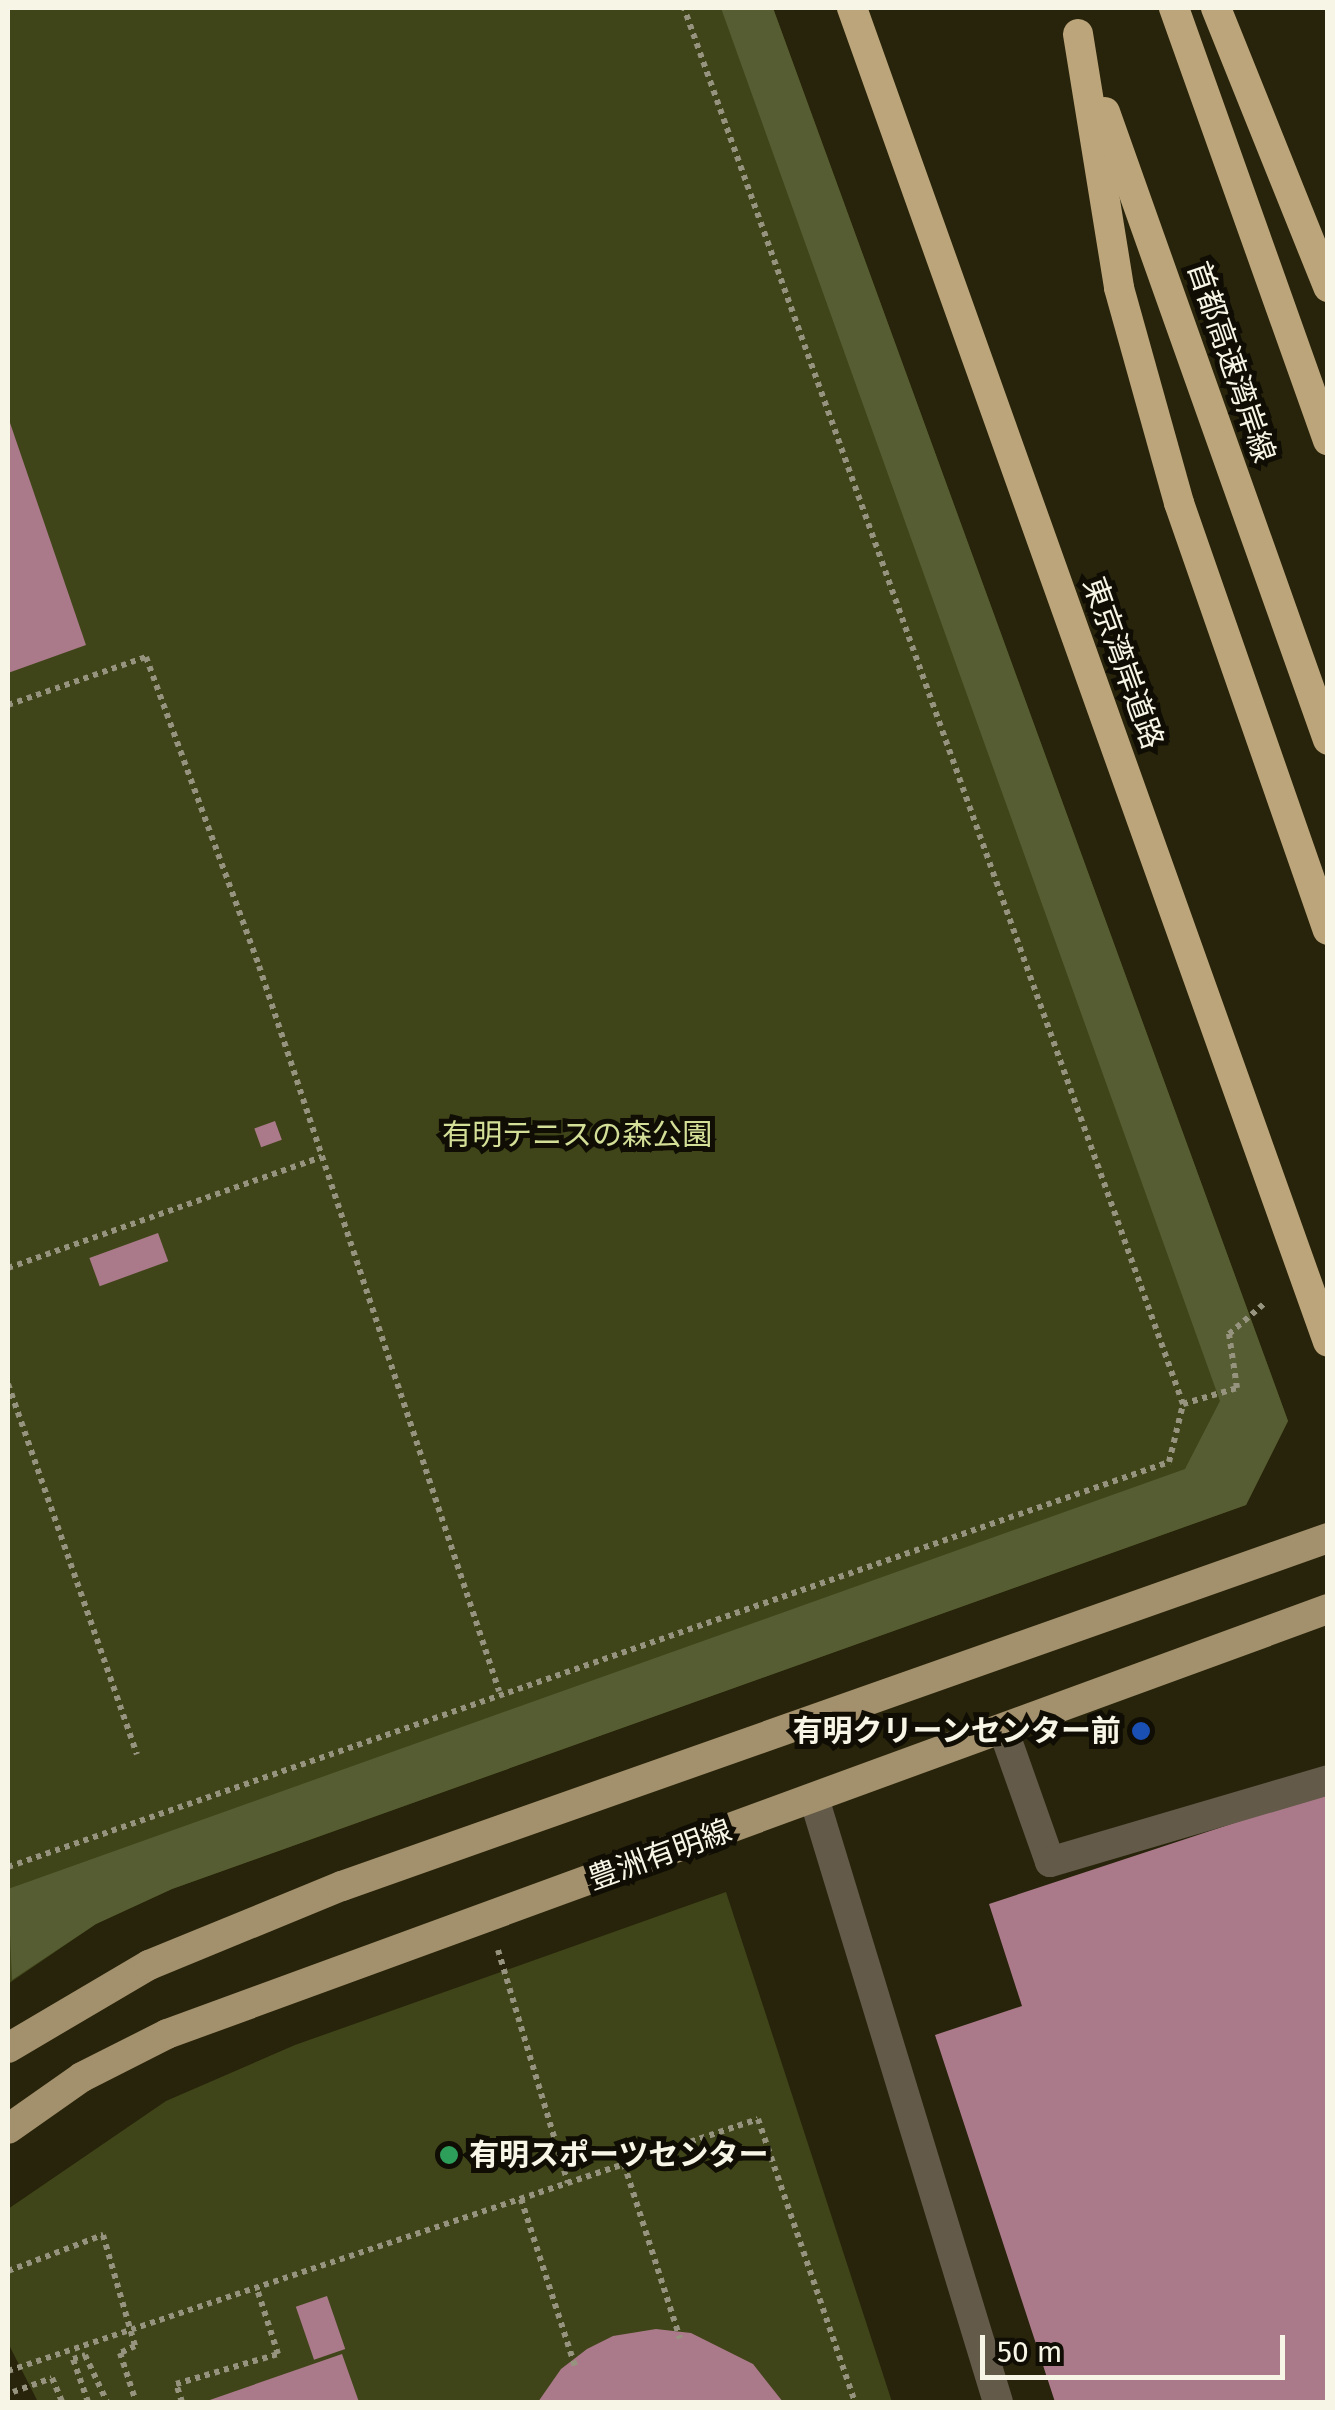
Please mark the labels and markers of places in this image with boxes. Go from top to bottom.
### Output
place label: 有明クリーンセンター前 [791,1713,1121,1749]
marker: 有明クリーンセンター前 [1130,1720,1152,1742]
place label: 有明スポーツセンター [469,2137,769,2173]
marker: 有明スポーツセンター [438,2144,460,2166]

